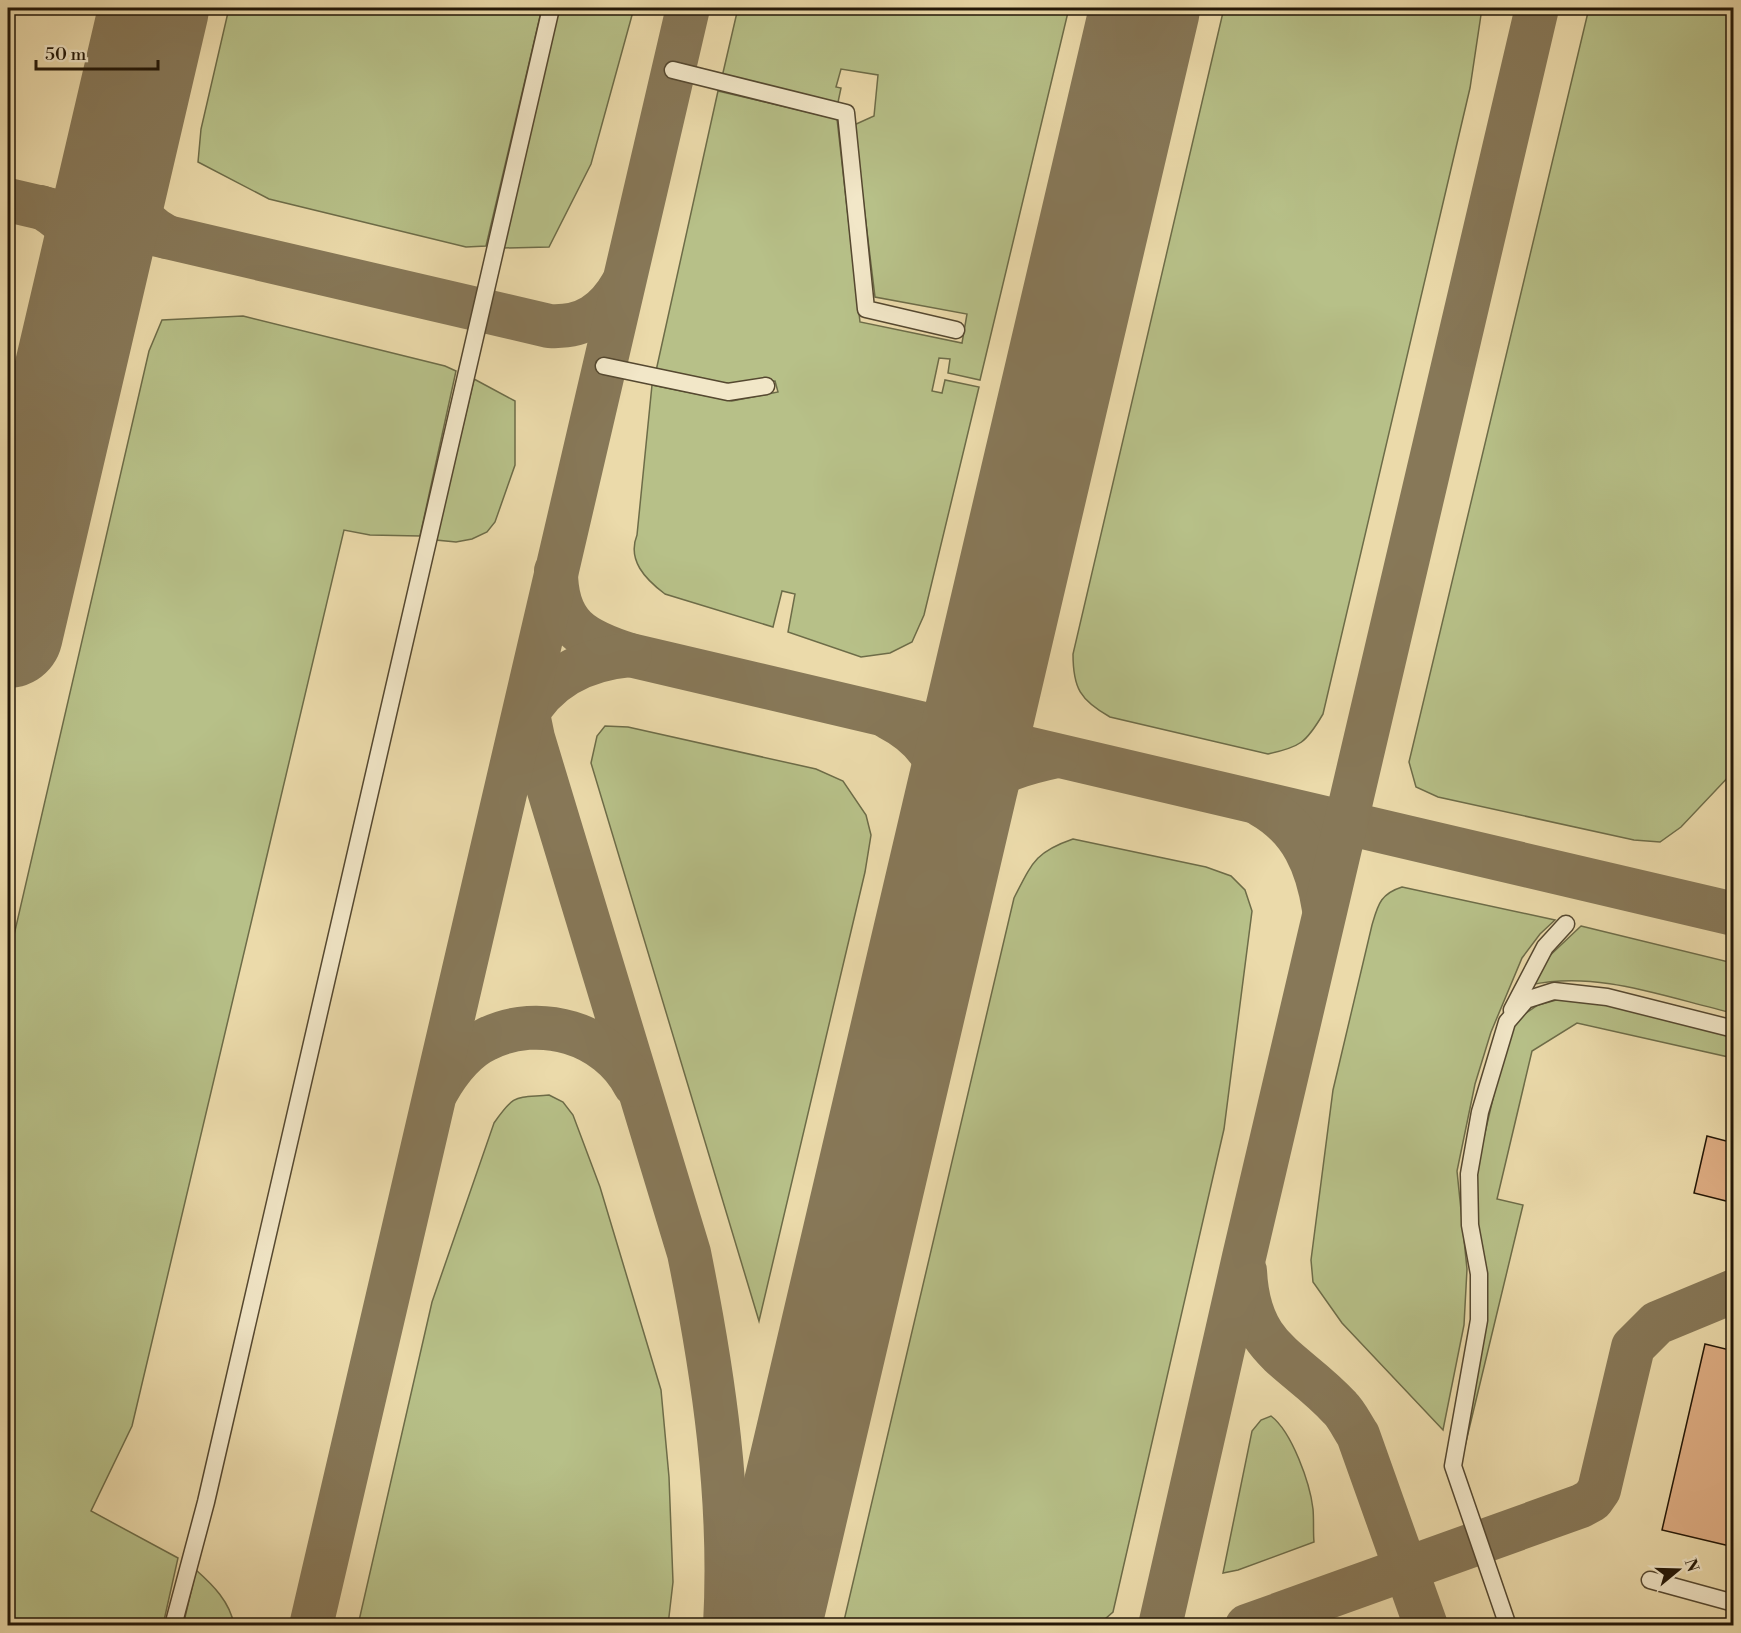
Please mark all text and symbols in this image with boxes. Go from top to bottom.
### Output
scale bar [36,33,158,71]
text: 50 m [45,43,87,66]
north arrow [1648,1540,1708,1600]
text: N [1680,1556,1703,1575]

